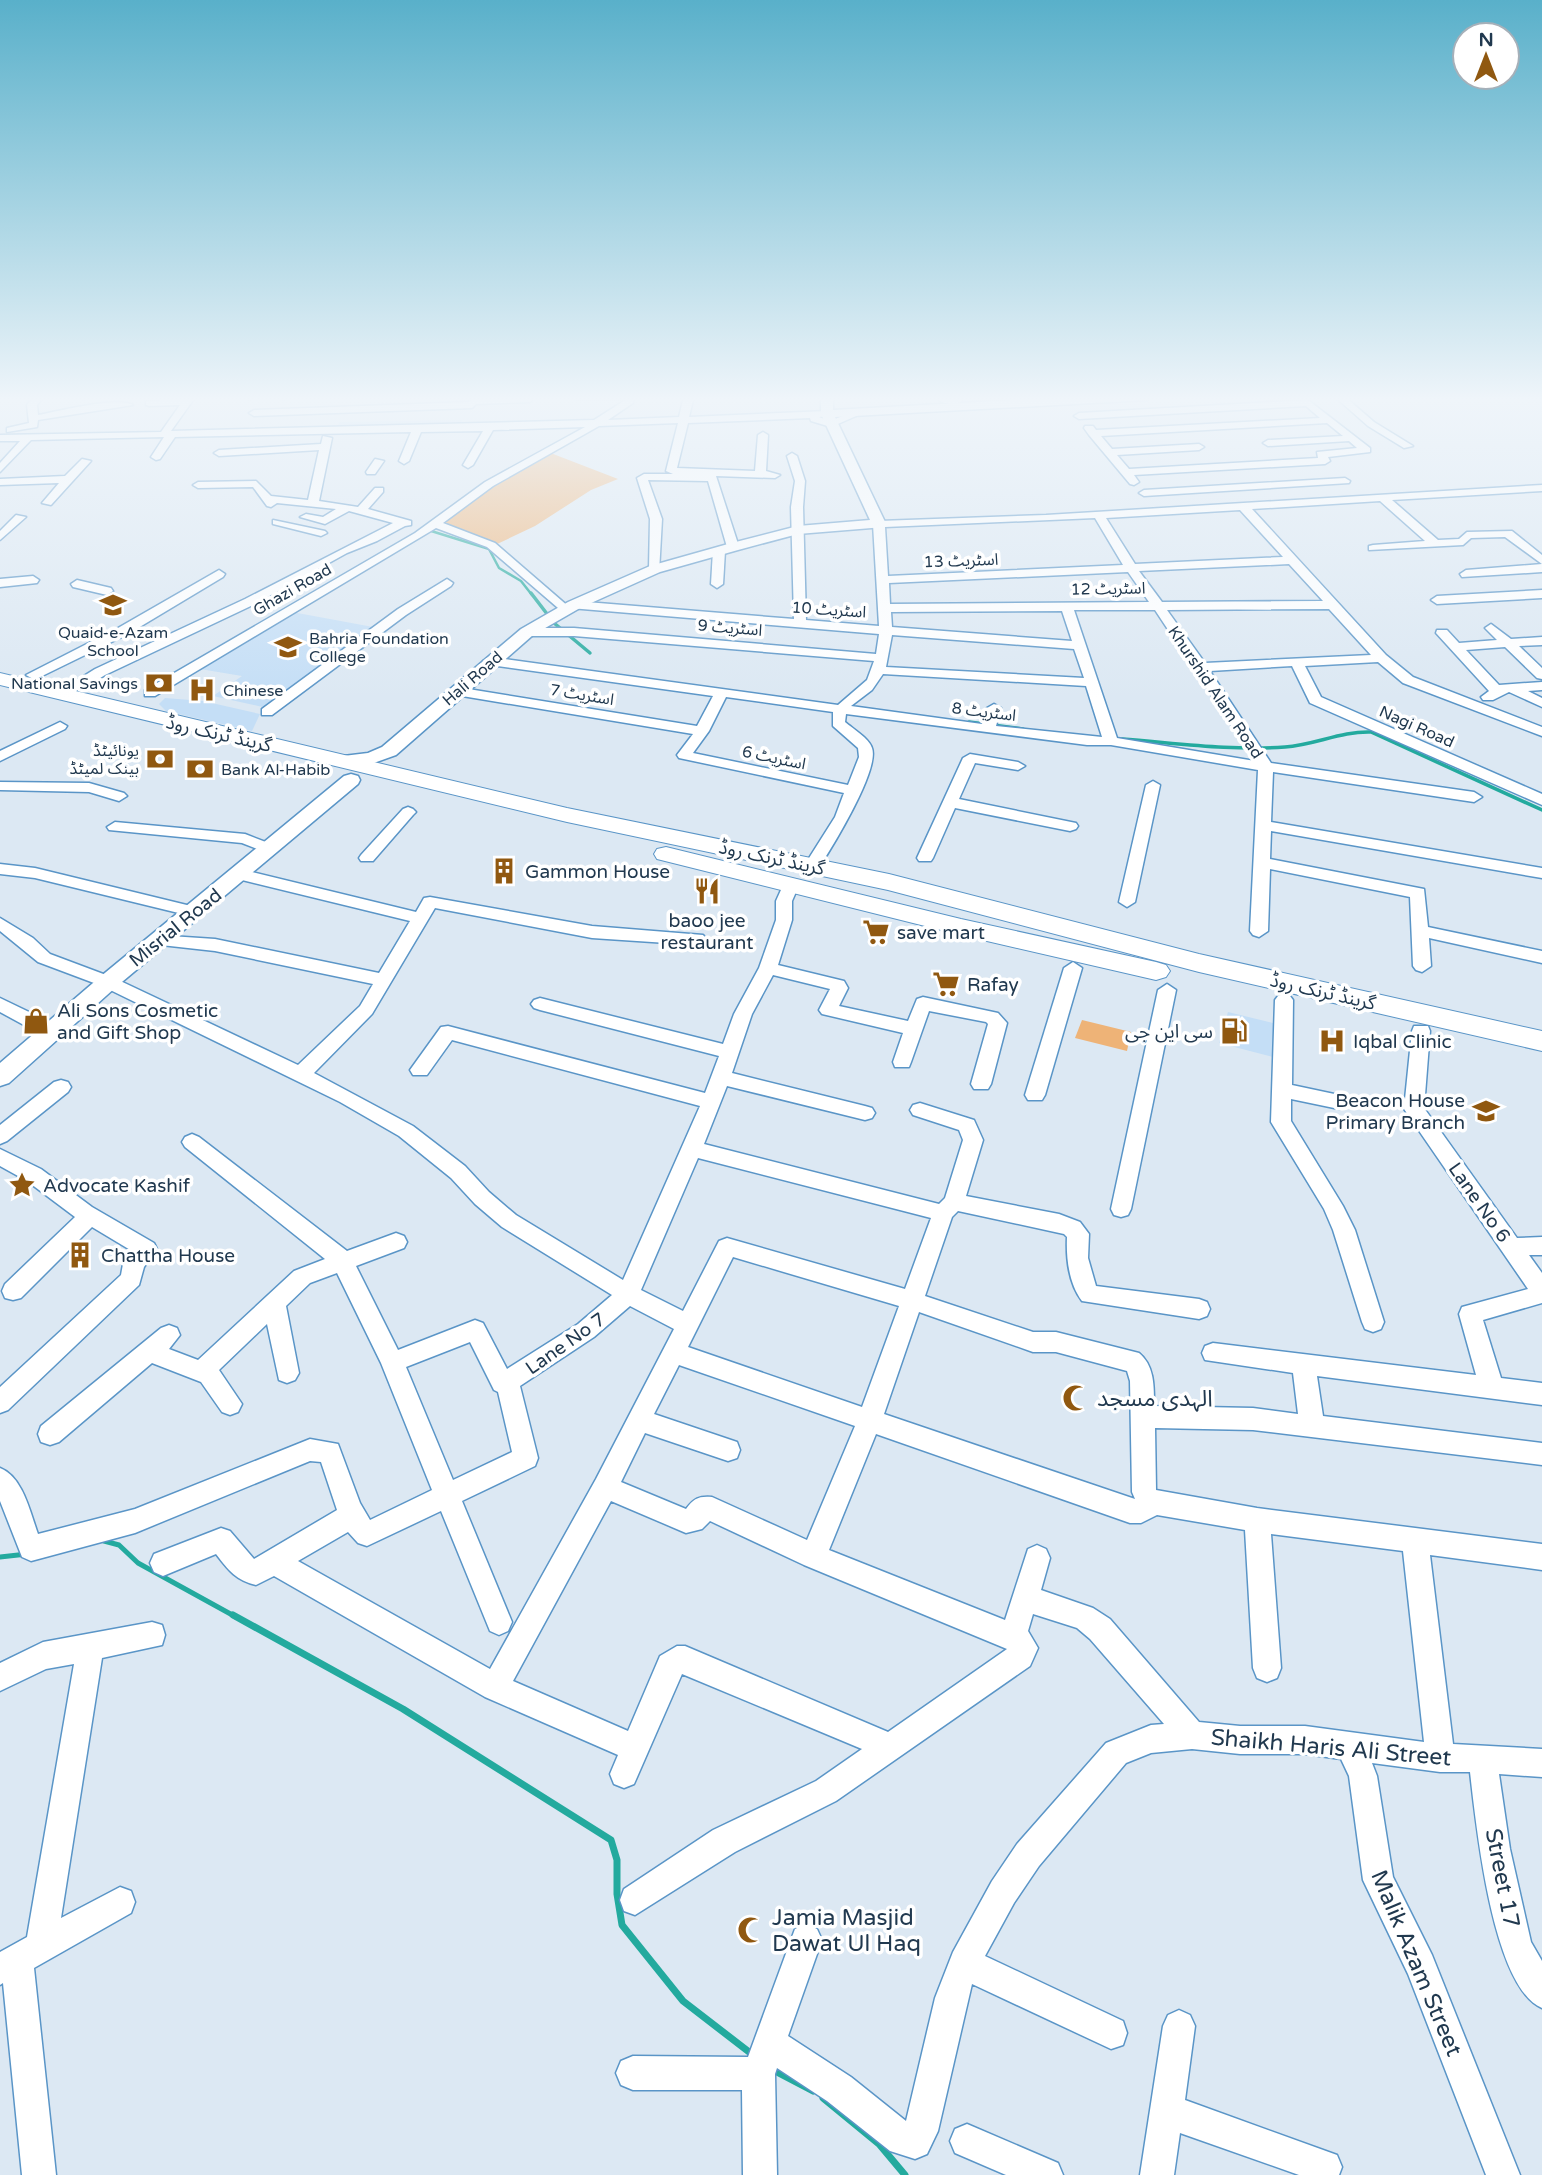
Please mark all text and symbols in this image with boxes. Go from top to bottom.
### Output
north arrow [1451,21,1521,91]
text: N [1478,29,1494,51]
street label: اسٹریٹ 13 [923,550,999,572]
street label: Ghazi Road [250,559,335,620]
street label: اسٹریٹ 12 [1070,578,1146,600]
school or university icon: Quaid-e-Azam School [98,590,128,620]
street label: اسٹریٹ 10 [791,597,867,623]
street label: اسٹریٹ 9 [697,615,763,641]
street label: Khurshid Alam Road [1163,622,1267,763]
place label: Quaid-e-Azam School [58,623,168,661]
place label: Bahria Foundation College [309,629,449,667]
school or university icon: Bahria Foundation College [273,632,303,662]
street label: Hali Road [438,647,507,710]
bank icon: National Savings [144,668,174,698]
place label: National Savings [11,674,138,694]
hospital icon: Chinese [187,675,217,705]
street label: اسٹریٹ 7 [548,680,615,710]
place label: Chinese [223,681,283,701]
street label: اسٹریٹ 8 [951,698,1017,726]
street label: Nagi Road [1376,701,1457,752]
street label: گرینڈ ٹرنک روڈ [164,711,275,757]
place label: یونائیٹڈ بینک لمیٹڈ [70,741,139,779]
street label: اسٹریٹ 6 [740,741,808,774]
bank icon: یونائیٹڈ بینک لمیٹڈ [145,744,175,774]
bank icon: Bank Al-Habib [185,754,215,784]
place label: Bank Al-Habib [221,760,330,780]
street label: گرینڈ ٹرنک روڈ [717,836,828,880]
building icon: Gammon House [489,856,519,886]
place label: Gammon House [525,861,670,883]
restaurant icon: baoo jee restaurant [692,876,722,906]
street label: Misrial Road [125,884,226,972]
place label: baoo jee restaurant [661,910,753,954]
supermarket icon: save mart [861,917,891,947]
place label: save mart [897,922,985,944]
supermarket icon: Rafay [931,969,961,999]
street label: گرینڈ ٹرنک روڈ [1268,969,1379,1015]
place label: Rafay [967,974,1019,996]
place label: Ali Sons Cosmetic and Gift Shop [57,1000,218,1044]
shop icon: Ali Sons Cosmetic and Gift Shop [21,1006,51,1036]
fuel station icon: سی این جی [1219,1016,1249,1046]
place label: سی این جی [1125,1021,1213,1043]
hospital icon: Iqbal Clinic [1317,1026,1347,1056]
place label: Iqbal Clinic [1353,1031,1452,1053]
place label: Beacon House Primary Branch [1326,1090,1465,1134]
school or university icon: Beacon House Primary Branch [1471,1096,1501,1126]
street label: Lane No 6 [1444,1158,1515,1247]
place icon: Advocate Kashif [7,1170,37,1200]
place label: Advocate Kashif [43,1175,191,1197]
building icon: Chattha House [65,1240,95,1270]
place label: Chattha House [101,1245,235,1267]
street label: Lane No 7 [521,1308,610,1379]
mosque icon: الہدی مسجد [1061,1383,1091,1413]
place label: الہدی مسجد [1097,1385,1213,1413]
street label: Shaikh Haris Ali Street [1210,1724,1452,1772]
street label: Street 17 [1479,1826,1525,1930]
street label: Malik Azam Street [1364,1866,1468,2061]
place label: Jamia Masjid Dawat Ul Haq [772,1904,921,1958]
mosque icon: Jamia Masjid Dawat Ul Haq [736,1915,766,1945]

